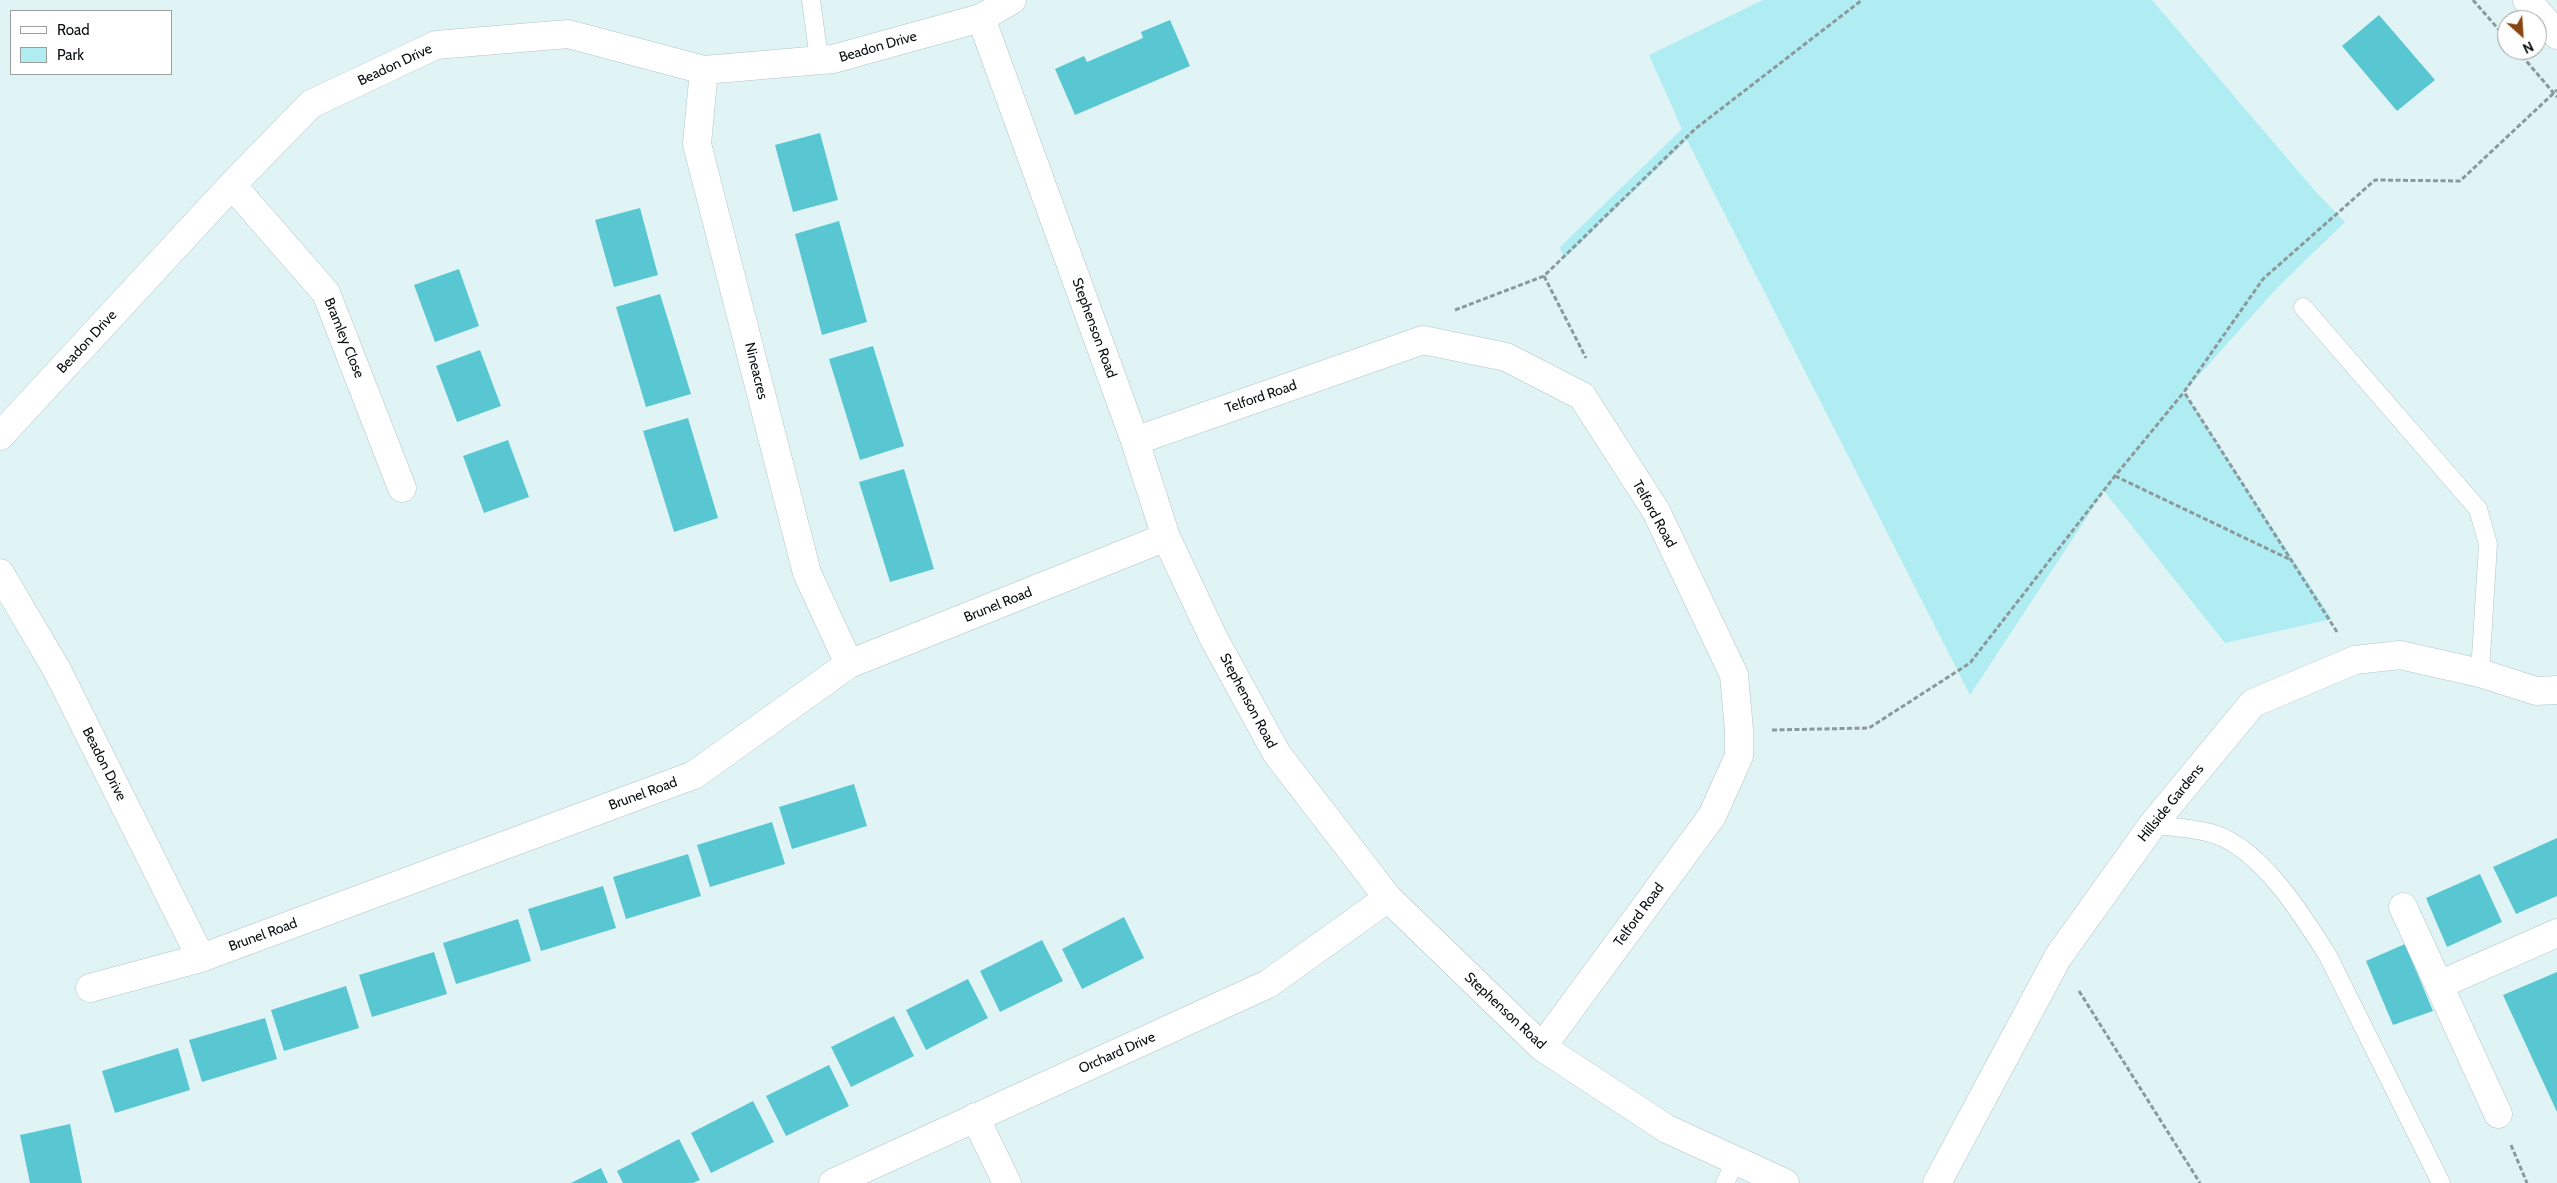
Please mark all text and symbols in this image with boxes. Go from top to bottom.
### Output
legend [10,10,172,75]
north arrow [2497,10,2547,60]
text: Road [57,21,90,39]
street label: Beadon Drive [837,28,919,66]
text: N [2520,37,2537,58]
street label: Beadon Drive [355,40,435,90]
text: Park [57,46,84,64]
street label: Stephenson Road [1068,276,1120,380]
street label: Bramley Close [320,296,368,380]
street label: Beadon Drive [54,307,120,377]
street label: Nineacres [741,341,771,401]
street label: Telford Road [1223,377,1299,417]
street label: Telford Road [1629,477,1679,551]
street label: Brunel Road [962,584,1034,626]
street label: Stephenson Road [1216,651,1280,751]
street label: Beadon Drive [78,725,130,803]
street label: Hillside Gardens [2135,761,2207,845]
street label: Brunel Road [606,774,680,814]
street label: Telford Road [1610,880,1668,950]
street label: Brunel Road [226,915,300,955]
street label: Stephenson Road [1461,969,1549,1053]
street label: Orchard Drive [1076,1029,1158,1077]

